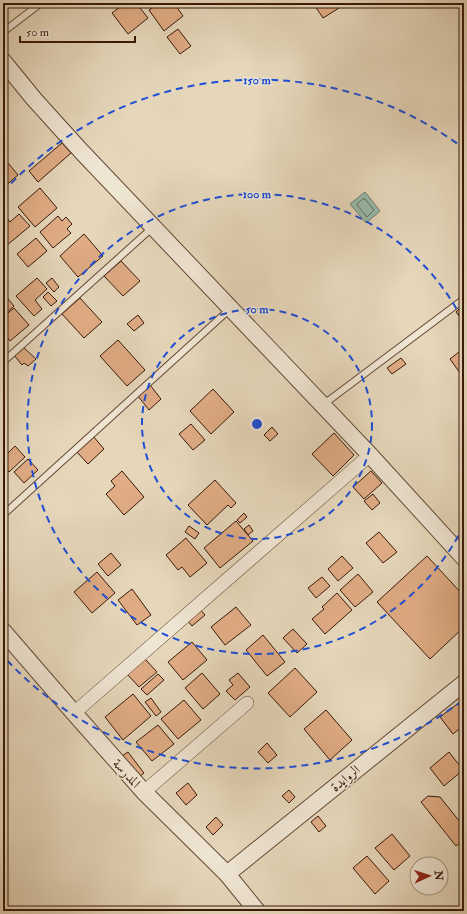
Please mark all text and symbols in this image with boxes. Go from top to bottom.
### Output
scale bar [20,18,135,44]
text: 50 m [26,25,50,40]
text: 150 m [243,73,271,88]
text: 100 m [243,187,272,202]
text: 50 m [245,302,269,317]
centre of rings [250,417,264,431]
street label: المدرسة [109,755,144,791]
street label: الروايدة [327,761,364,795]
north arrow [409,856,449,896]
text: N [432,869,445,882]

